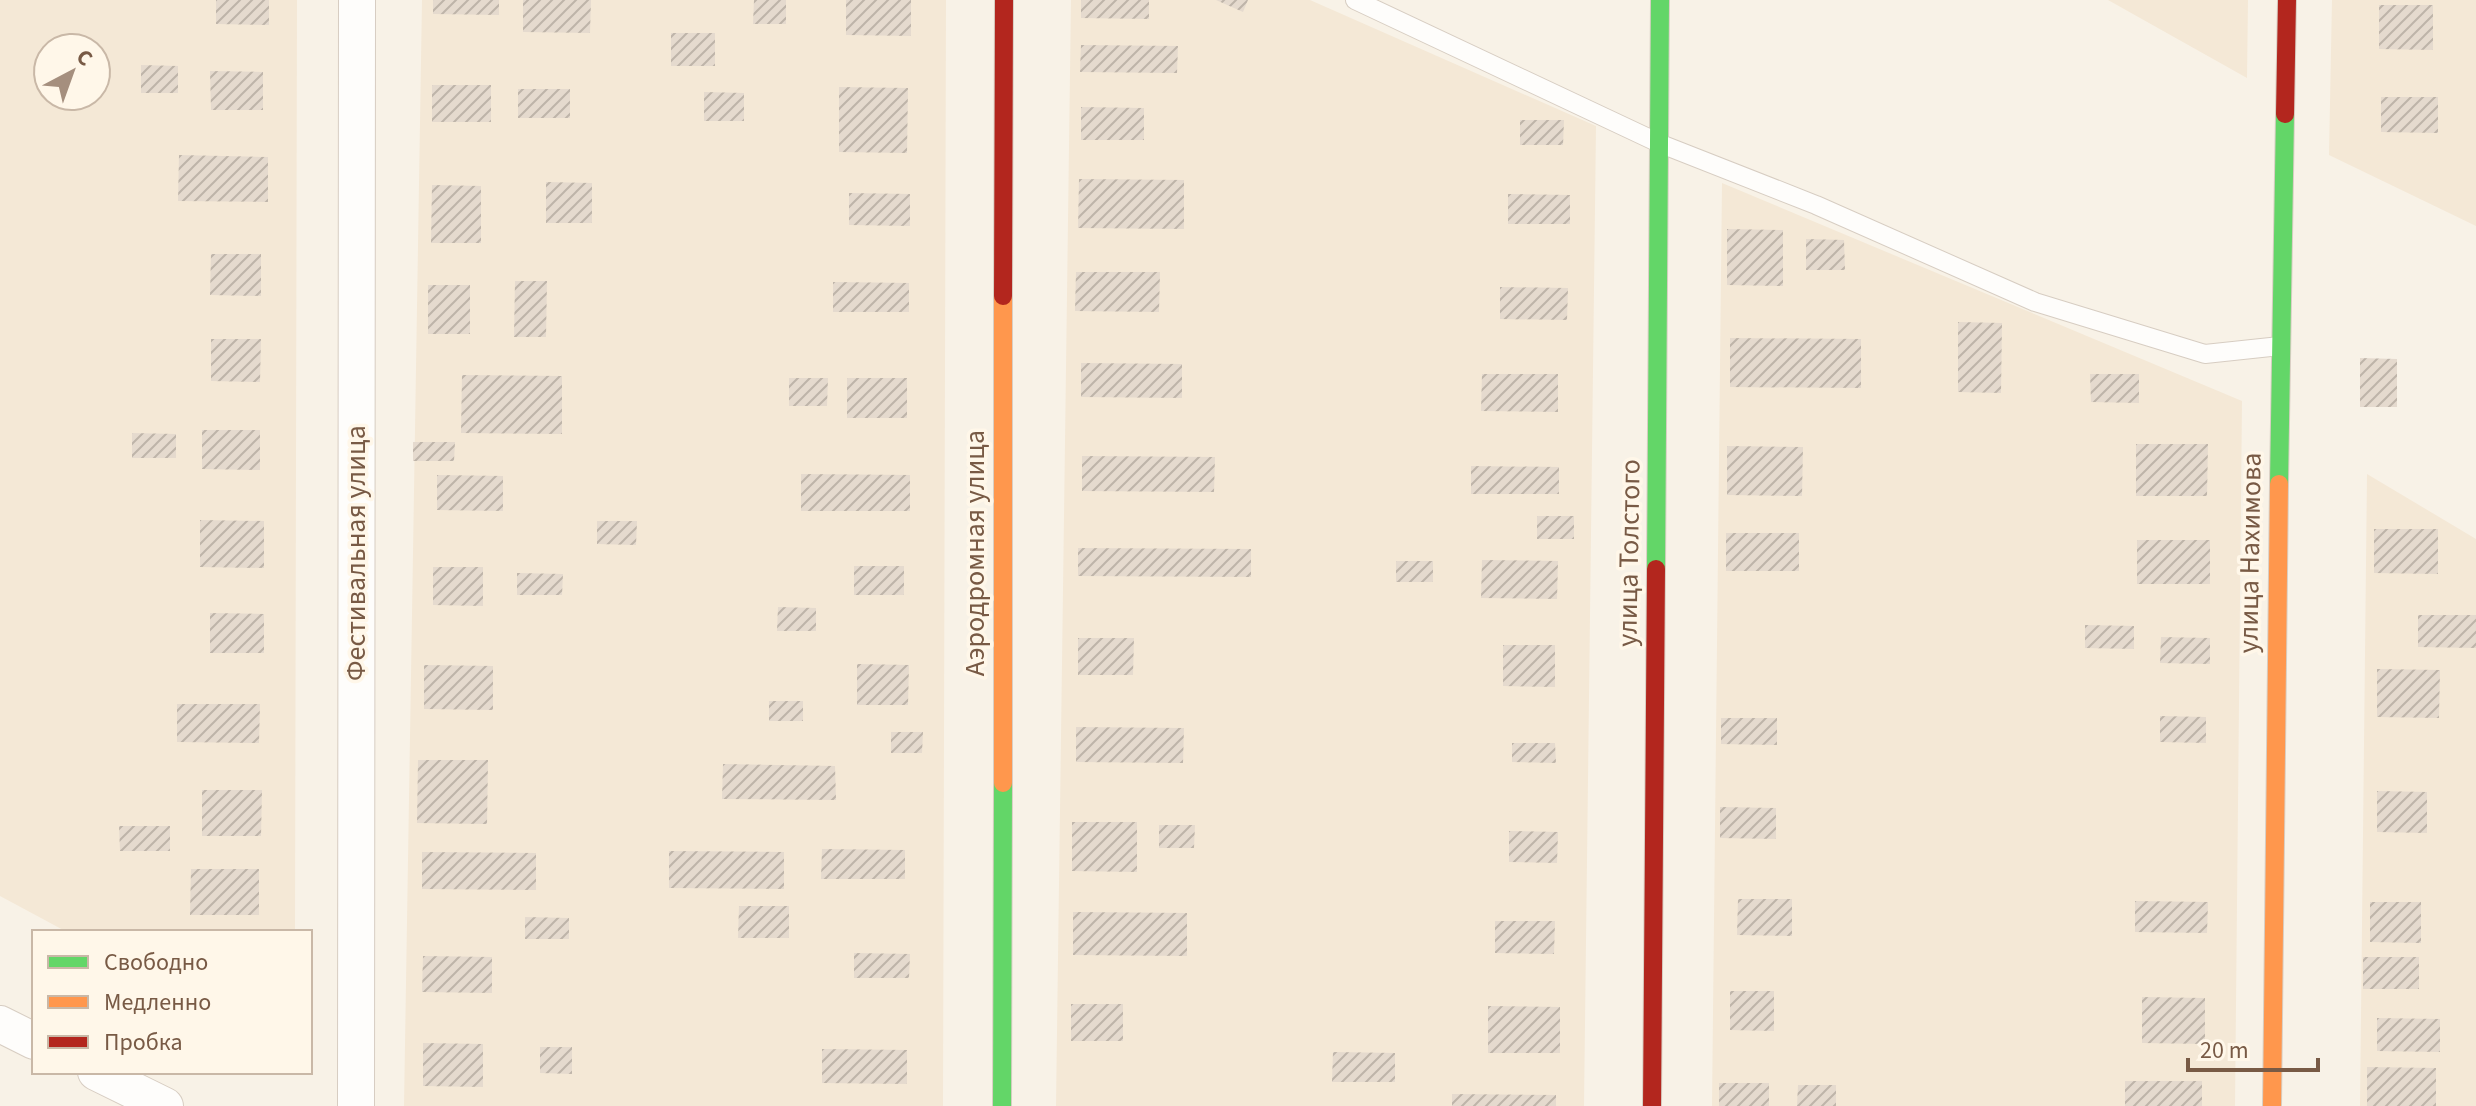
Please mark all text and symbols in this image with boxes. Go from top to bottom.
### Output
north arrow [32,32,112,112]
text: С [69,41,100,74]
street label: Фестивальная улица [336,425,376,681]
street label: Аэродромная улица [955,430,995,676]
street label: улица Нахимова [2228,452,2272,654]
street label: улица Толстого [1607,459,1651,647]
legend [32,930,312,1074]
text: Свободно [104,945,208,980]
text: Медленно [104,985,211,1020]
scale bar [2188,1022,2318,1072]
text: Пробка [104,1025,183,1060]
text: 20 m [2200,1033,2249,1068]

